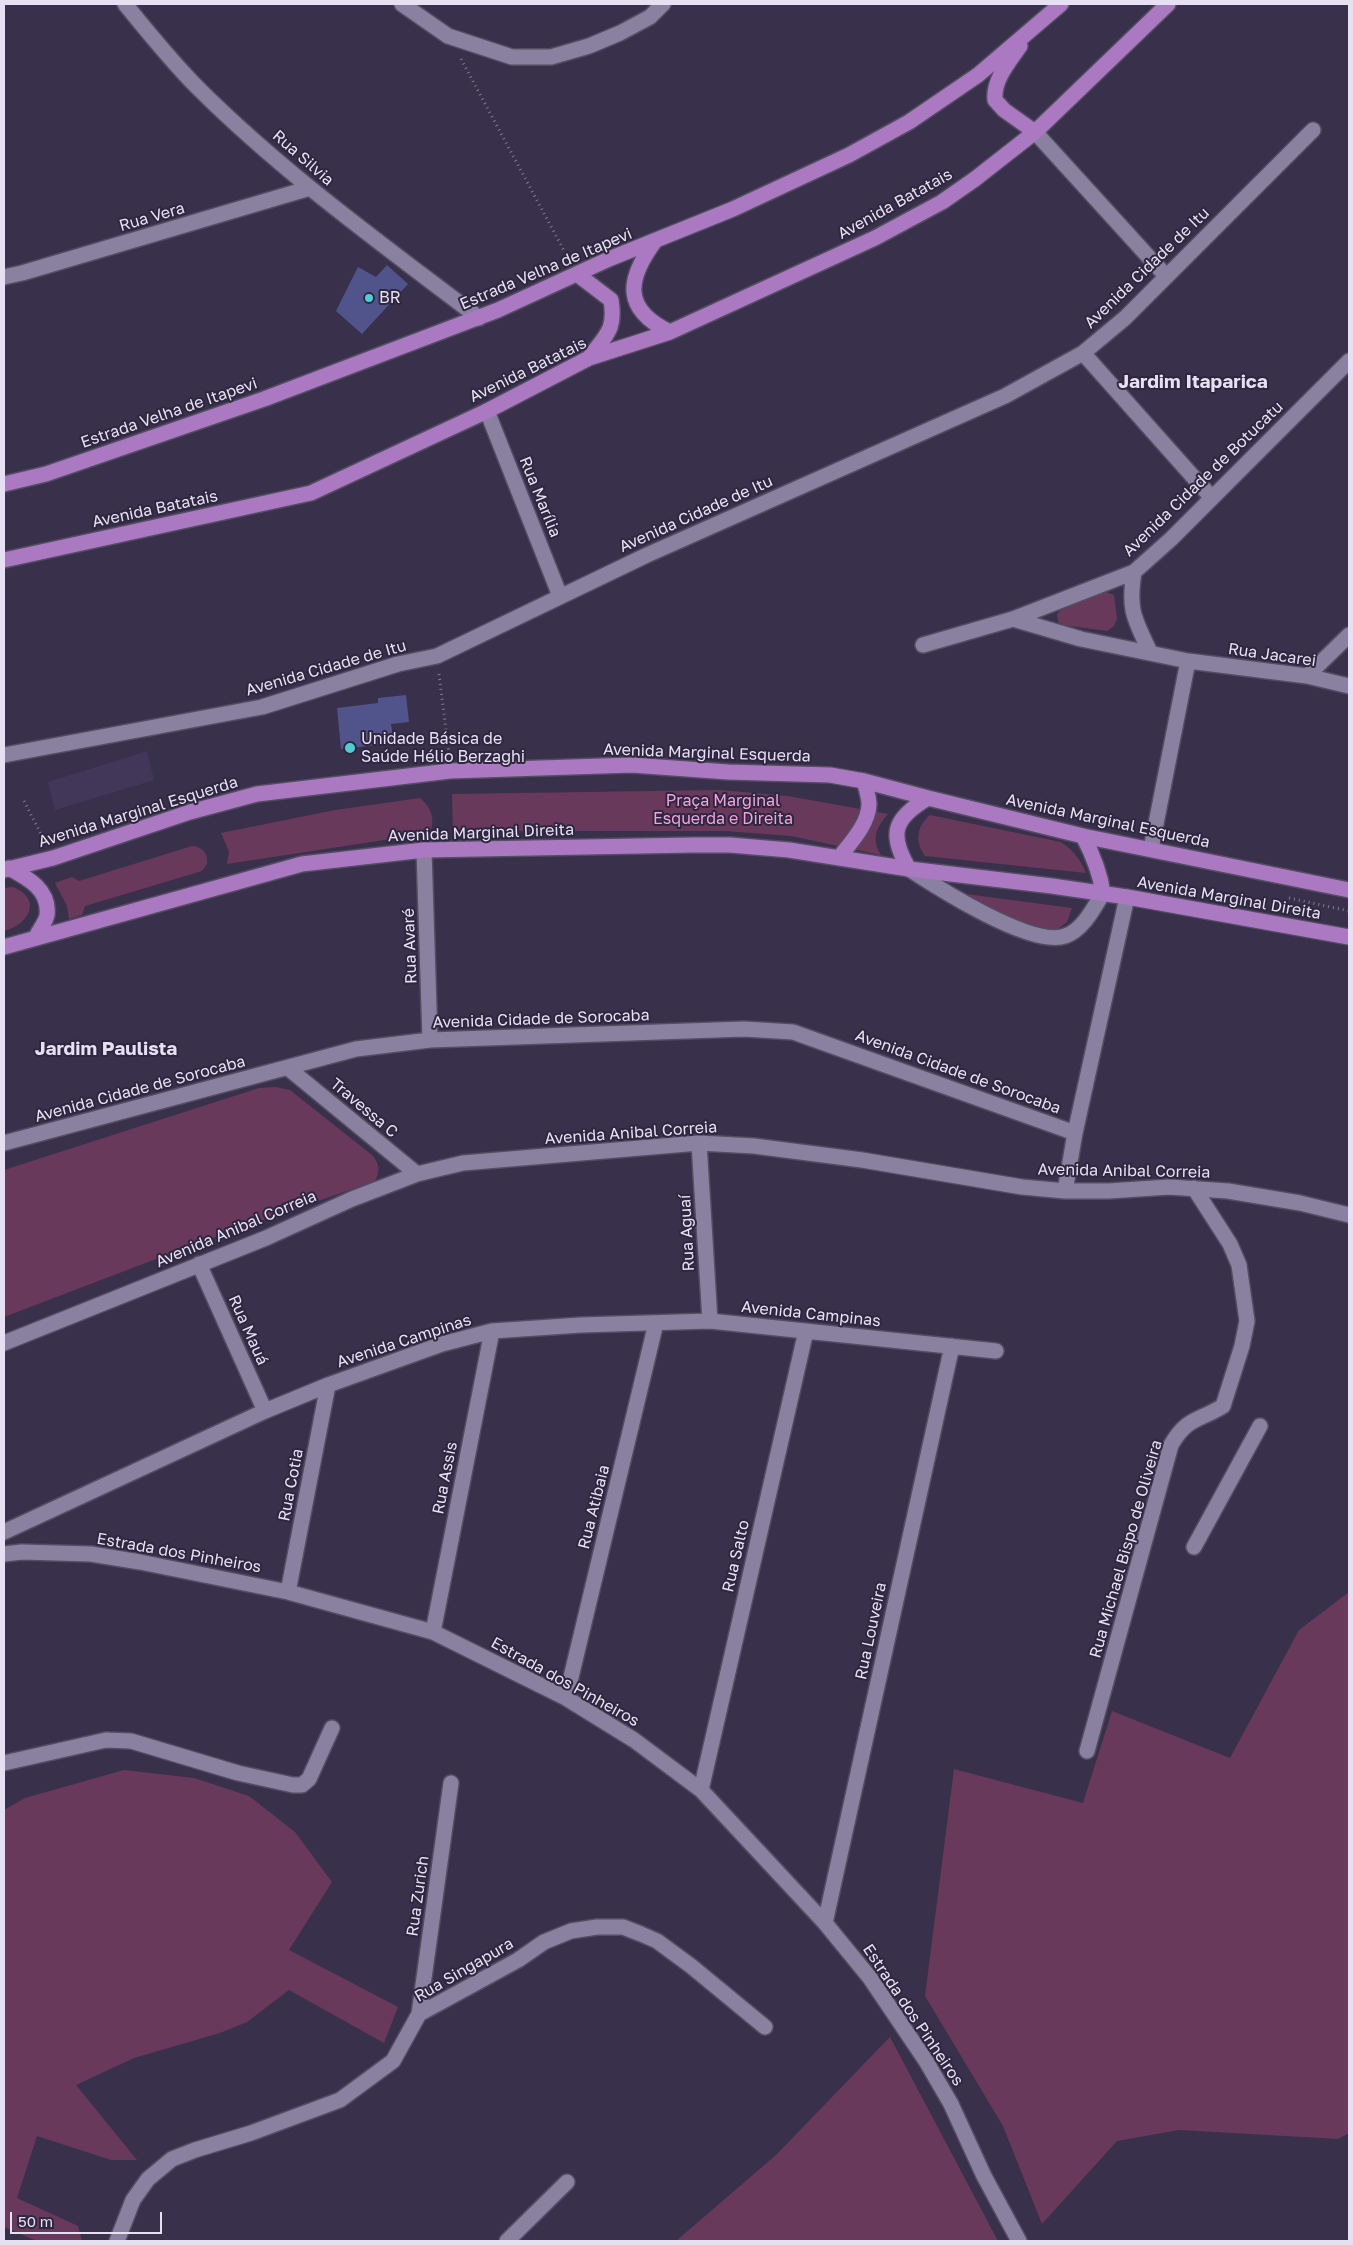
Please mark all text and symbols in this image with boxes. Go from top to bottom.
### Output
street label: Rua Silvia [268,126,338,190]
street label: Avenida Batatais [834,165,956,243]
street label: Rua Vera [117,198,187,236]
street label: Avenida Cidade de Itu [1081,203,1213,333]
street label: Estrada Velha de Itapevi [457,224,635,314]
place label: BR [379,288,401,308]
marker: BR [363,292,375,304]
street label: Avenida Batatais [466,333,590,407]
district label: Jardim Itaparica [1118,371,1268,393]
street label: Estrada Velha de Itapevi [78,374,260,452]
street label: Avenida Cidade de Botucatu [1119,397,1287,561]
street label: Rua Marília [515,454,565,540]
street label: Avenida Cidade de Itu [616,471,776,557]
street label: Avenida Batatais [91,486,219,532]
street label: Avenida Cidade de Itu [244,636,408,700]
street label: Rua Jacarei [1227,639,1317,671]
place label: Unidade Básica de Saúde Hélio Berzaghi [361,729,525,767]
street label: Avenida Marginal Esquerda [603,740,811,766]
marker: Unidade Básica de Saúde Hélio Berzaghi [343,741,357,755]
street label: Avenida Marginal Esquerda [36,772,240,852]
street label: Avenida Marginal Esquerda [1004,790,1212,852]
park label: Praça Marginal Esquerda e Direita [653,791,793,829]
street label: Avenida Marginal Direita [388,820,574,846]
street label: Avenida Marginal Direita [1136,872,1322,924]
street label: Rua Avaré [399,908,421,984]
street label: Avenida Cidade de Sorocaba [432,1006,650,1032]
street label: Avenida Cidade de Sorocaba [853,1026,1063,1118]
district label: Jardim Paulista [35,1038,177,1060]
street label: Avenida Cidade de Sorocaba [33,1052,247,1126]
street label: Travessa C [326,1074,402,1142]
street label: Avenida Anibal Correia [544,1117,718,1149]
street label: Avenida Anibal Correia [1037,1160,1211,1182]
street label: Avenida Anibal Correia [153,1186,319,1272]
street label: Rua Aguaí [675,1194,699,1272]
street label: Rua Mauá [224,1292,272,1368]
street label: Avenida Campinas [740,1297,882,1331]
street label: Avenida Campinas [334,1310,474,1372]
street label: Rua Michael Bispo de Oliveira [1086,1438,1166,1660]
street label: Rua Assis [429,1440,461,1516]
street label: Rua Cotia [275,1447,307,1523]
street label: Rua Atibaia [574,1463,614,1551]
street label: Rua Salto [718,1518,754,1594]
street label: Estrada dos Pinheiros [95,1529,263,1577]
street label: Rua Louveira [851,1581,891,1681]
street label: Estrada dos Pinheiros [487,1633,643,1731]
street label: Rua Zurich [403,1854,433,1938]
street label: Rua Singapura [411,1934,517,2006]
street label: Estrada dos Pinheiros [858,1941,968,2089]
scale bar [12,2202,165,2234]
text: 50 m [18,2212,53,2230]

